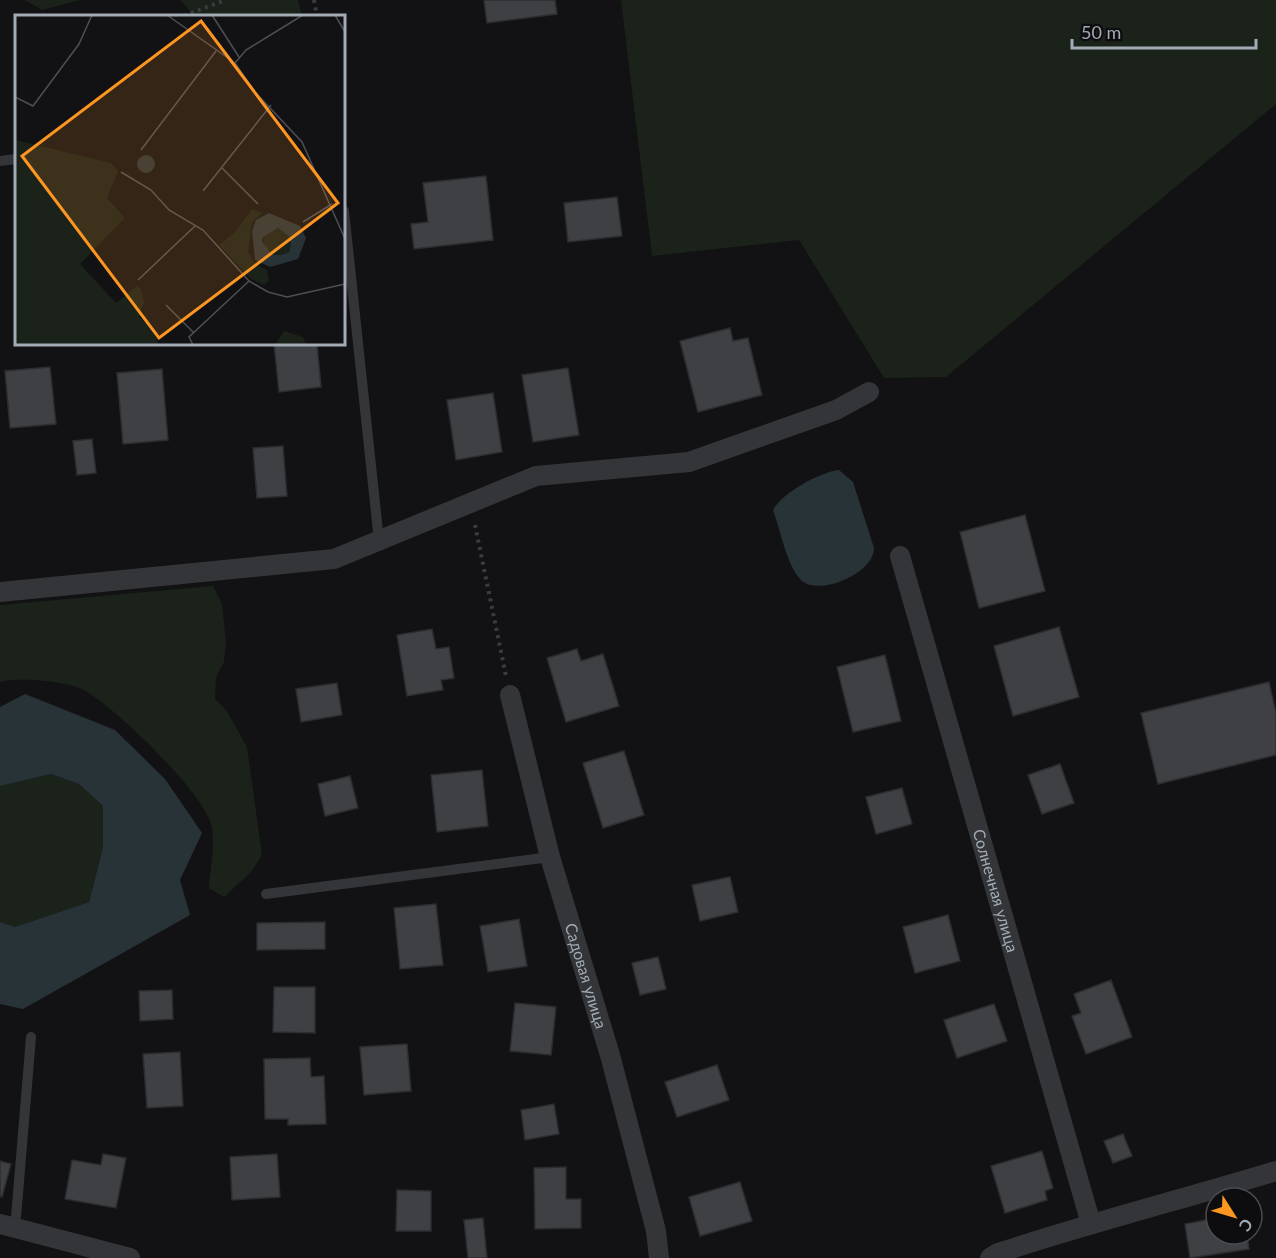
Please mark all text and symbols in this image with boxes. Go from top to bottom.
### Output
scale bar [1072,12,1256,50]
inset map [15,15,345,345]
text: 50 m [1081,21,1121,43]
street label: Солнечная улица [970,827,1023,954]
street label: Садовая улица [562,921,611,1031]
north arrow [1204,1186,1264,1246]
text: С [1235,1215,1257,1236]

